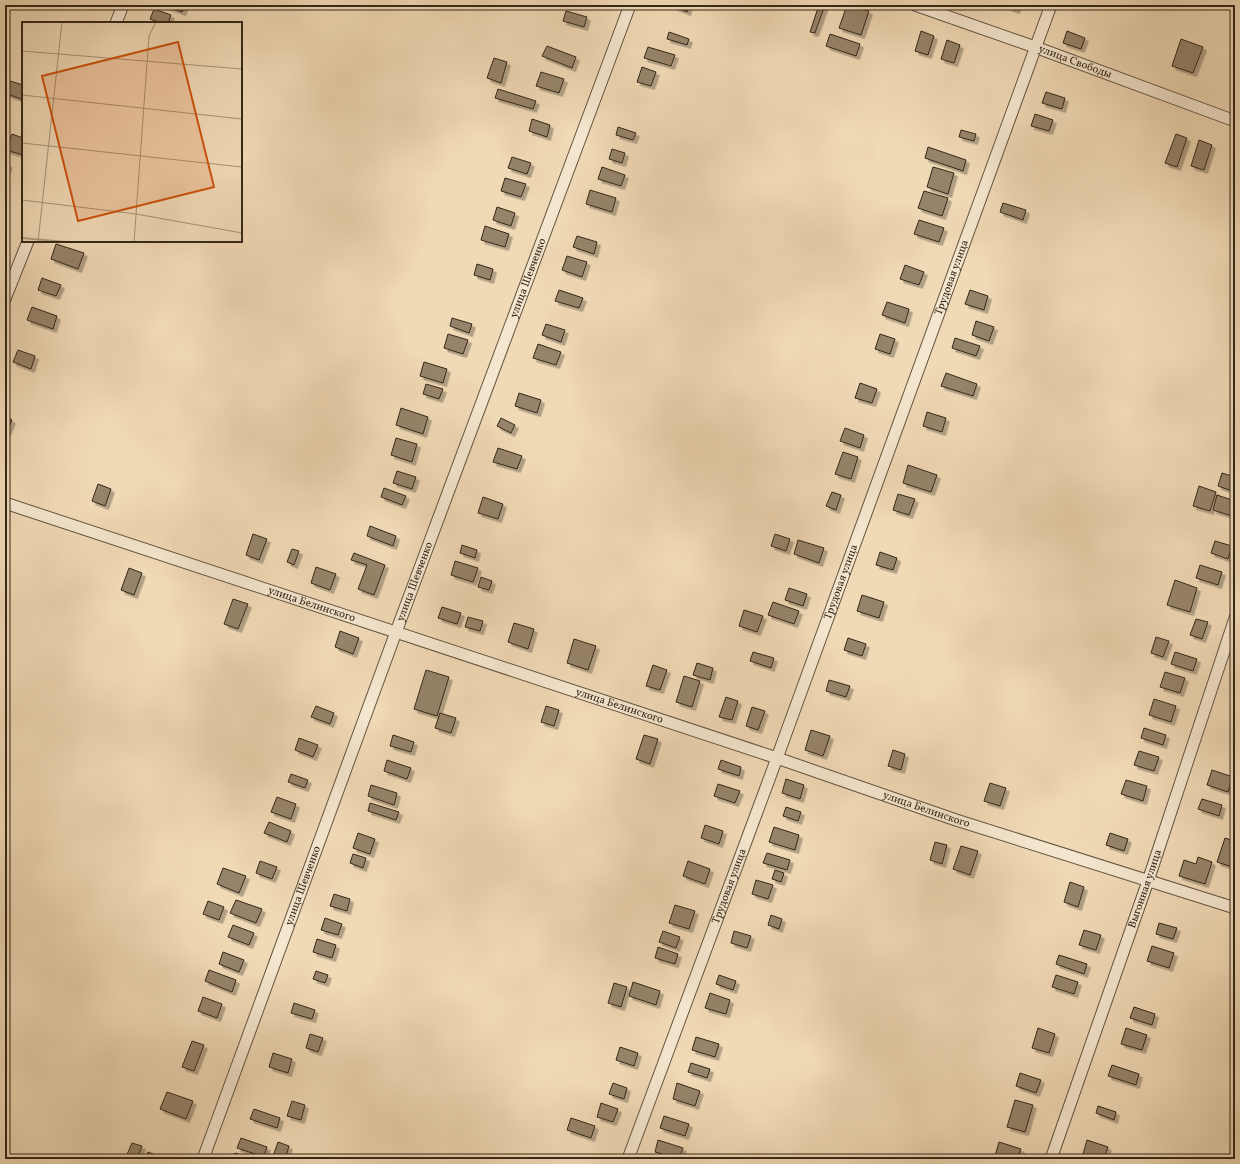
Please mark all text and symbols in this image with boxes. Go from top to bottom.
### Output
inset map [22,22,242,242]
street label: улица Свободы [1036,41,1114,82]
street label: улица Шевченко [506,236,550,320]
street label: Трудовая улица [931,237,973,317]
street label: улица Шевченко [393,540,437,624]
street label: Трудовая улица [820,542,862,622]
street label: улица Белинского [266,583,358,626]
street label: улица Белинского [574,684,665,727]
street label: улица Белинского [881,788,972,831]
street label: улица Шевченко [282,844,325,928]
street label: Трудовая улица [709,846,750,926]
street label: Выгонная улица [1125,847,1166,930]

